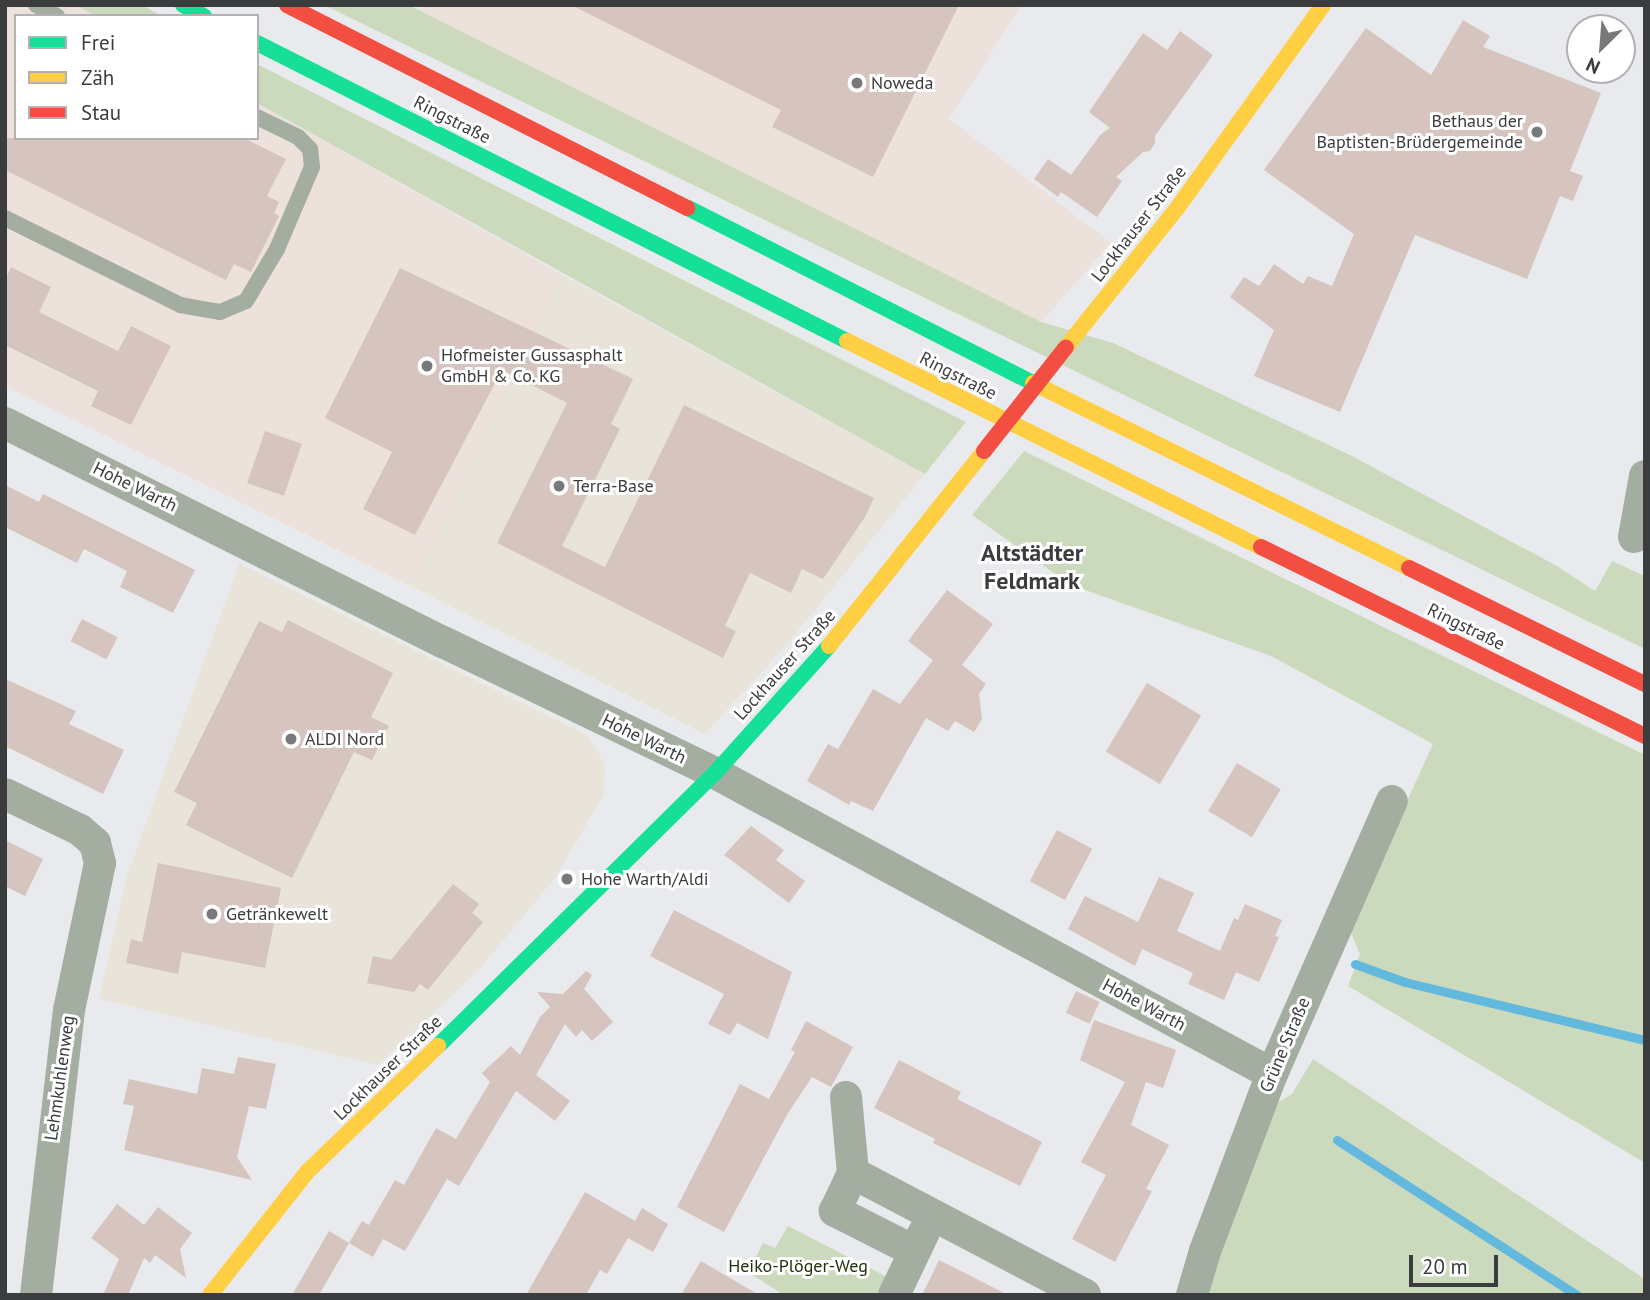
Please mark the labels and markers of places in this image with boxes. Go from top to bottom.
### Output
place label: Noweda [871,72,933,94]
marker: Noweda [849,75,865,91]
place label: Bethaus der Baptisten-Brüdergemeinde [1317,111,1523,154]
marker: Bethaus der Baptisten-Brüdergemeinde [1529,124,1545,140]
place label: Hofmeister Gussasphalt GmbH & Co. KG [441,345,623,388]
marker: Hofmeister Gussasphalt GmbH & Co. KG [419,358,435,374]
place label: Terra-Base [573,475,654,497]
marker: Terra-Base [551,478,567,494]
place label: ALDI Nord [305,728,384,750]
marker: ALDI Nord [283,731,299,747]
place label: Hohe Warth/Aldi [581,868,709,890]
marker: Hohe Warth/Aldi [559,871,575,887]
place label: Getränkewelt [226,903,328,925]
marker: Getränkewelt [204,906,220,922]

